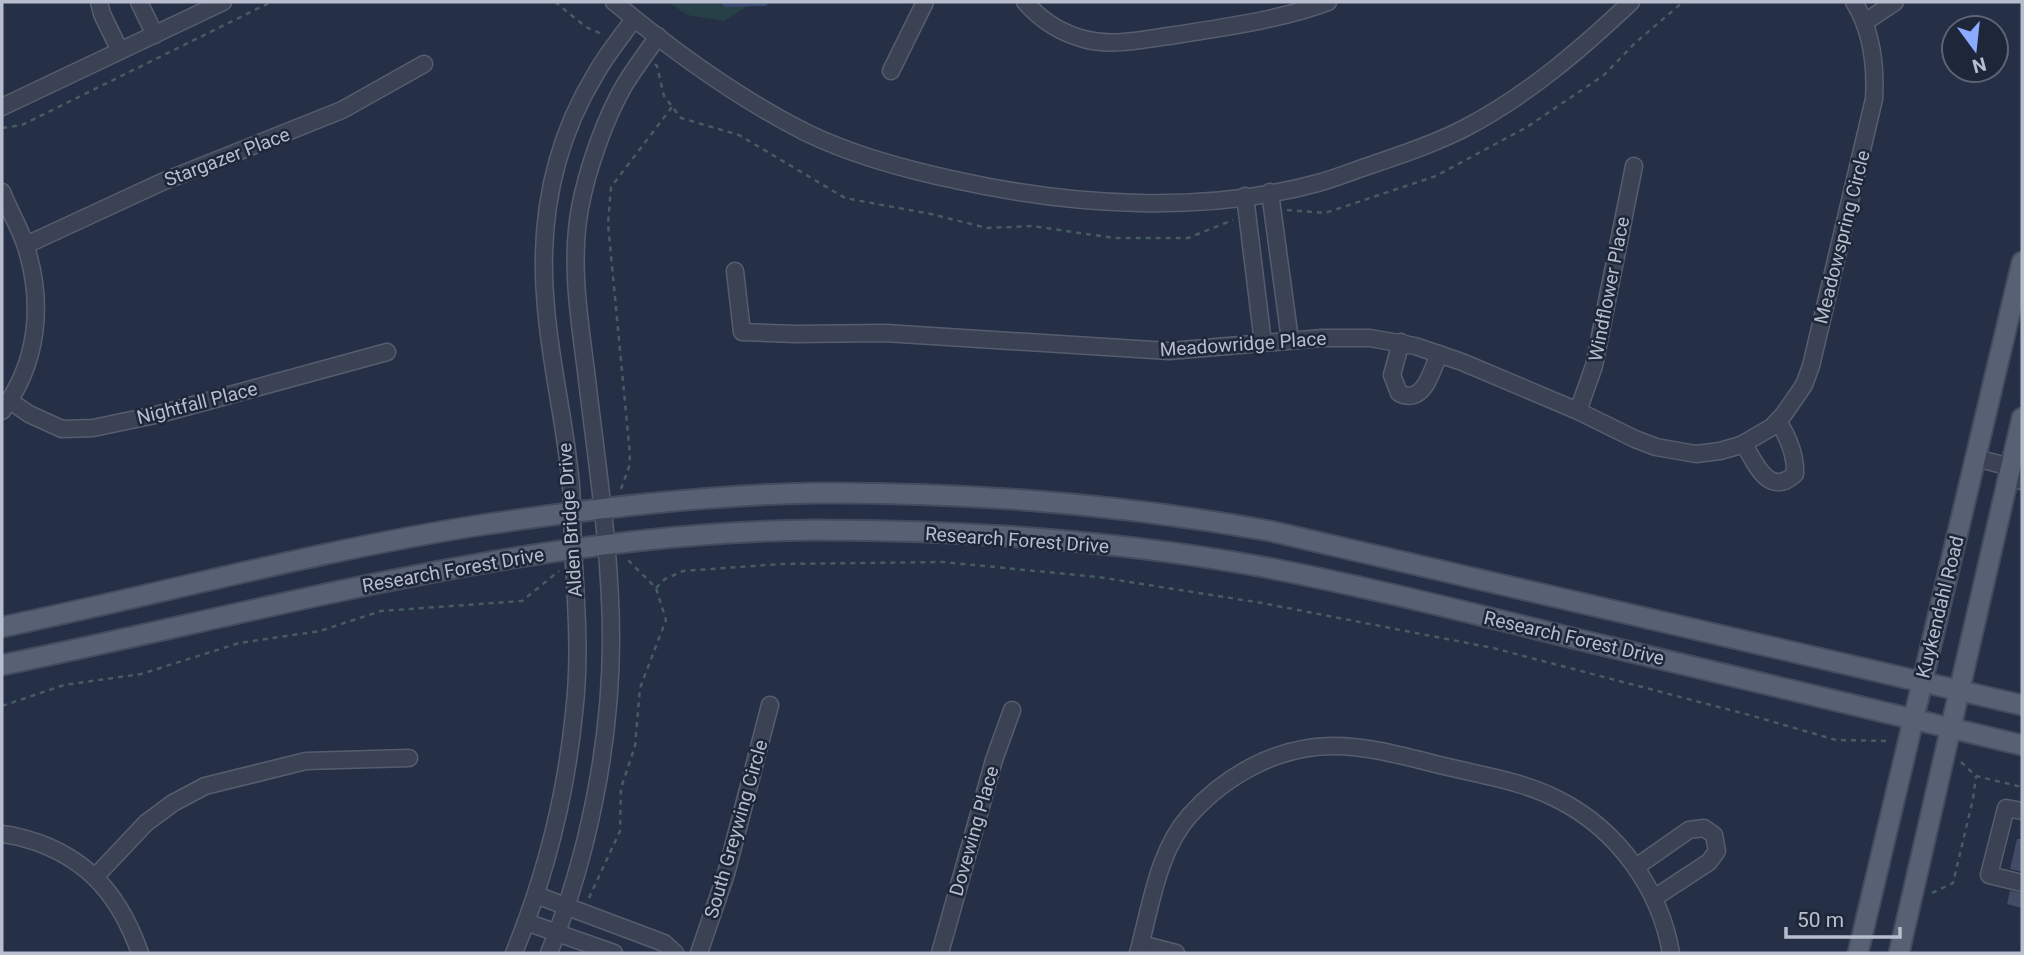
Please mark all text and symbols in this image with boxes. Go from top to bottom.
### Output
north arrow [1940,14,2010,84]
text: N [1970,52,1989,78]
street label: Stargazer Place [161,123,293,191]
street label: Meadowspring Circle [1809,148,1875,326]
street label: Windflower Place [1584,215,1634,363]
street label: Meadowridge Place [1159,327,1327,361]
street label: Nightfall Place [134,377,260,429]
street label: Alden Bridge Drive [553,442,587,598]
street label: Research Forest Drive [924,522,1110,558]
street label: Kuykendahl Road [1911,534,1969,680]
street label: Research Forest Drive [360,543,546,597]
street label: Research Forest Drive [1482,606,1666,670]
street label: South Greywing Circle [699,737,773,921]
street label: Dovewing Place [944,763,1004,899]
scale bar [1786,895,1900,939]
text: 50 m [1797,908,1844,932]

